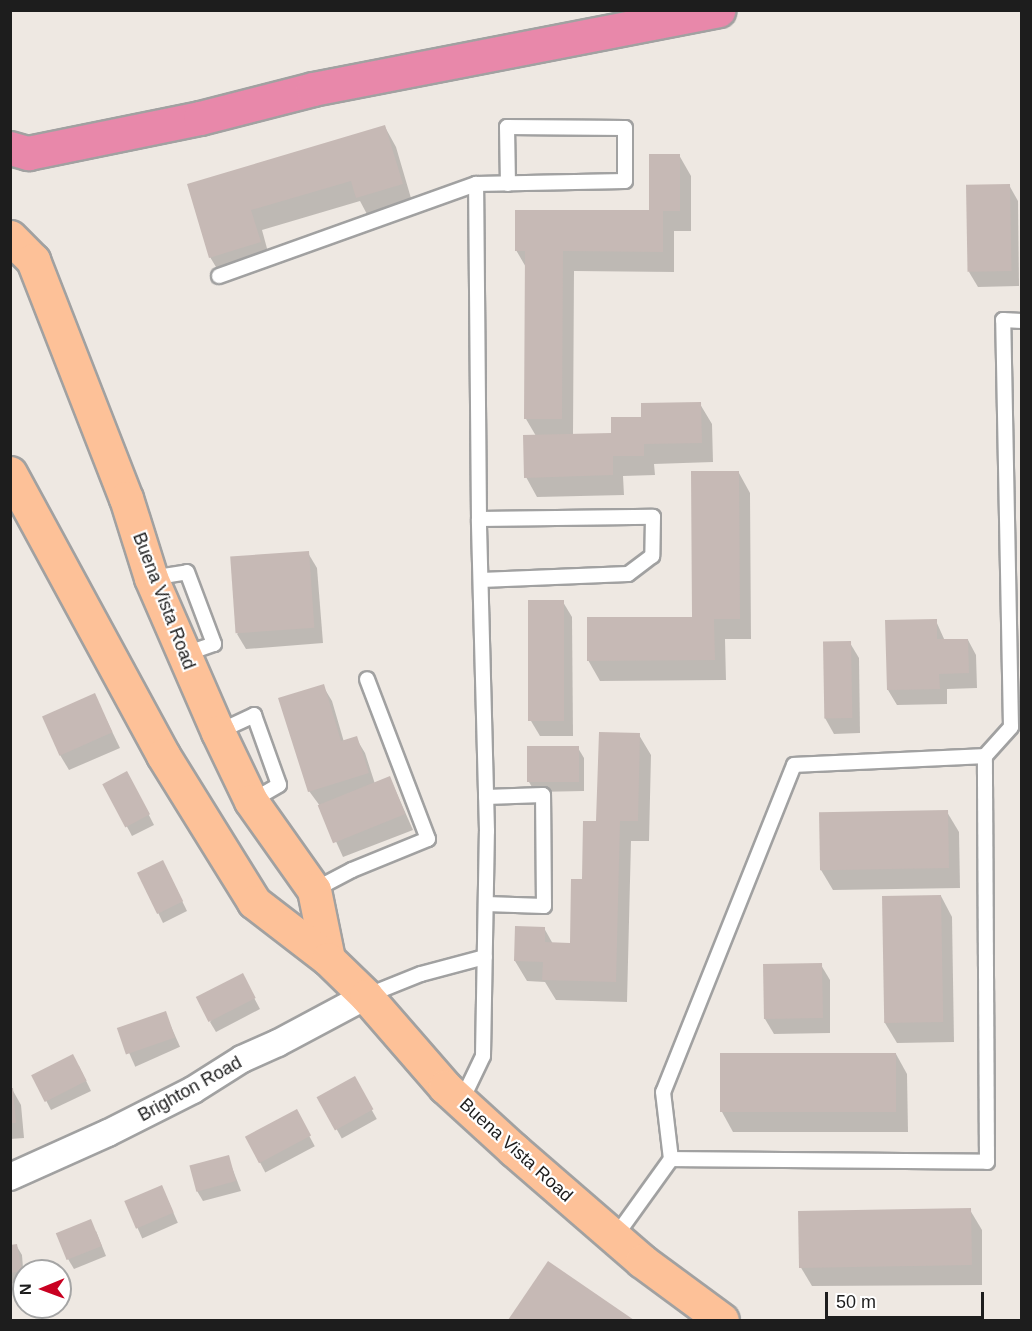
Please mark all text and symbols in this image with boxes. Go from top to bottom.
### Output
street label: Buena Vista Road [128,530,200,672]
street label: Brighton Road [134,1052,246,1126]
street label: Buena Vista Road [455,1094,577,1206]
north arrow [12,1259,72,1319]
scale bar [828,1280,987,1318]
text: N [17,1283,34,1295]
text: 50 m [836,1292,876,1312]

